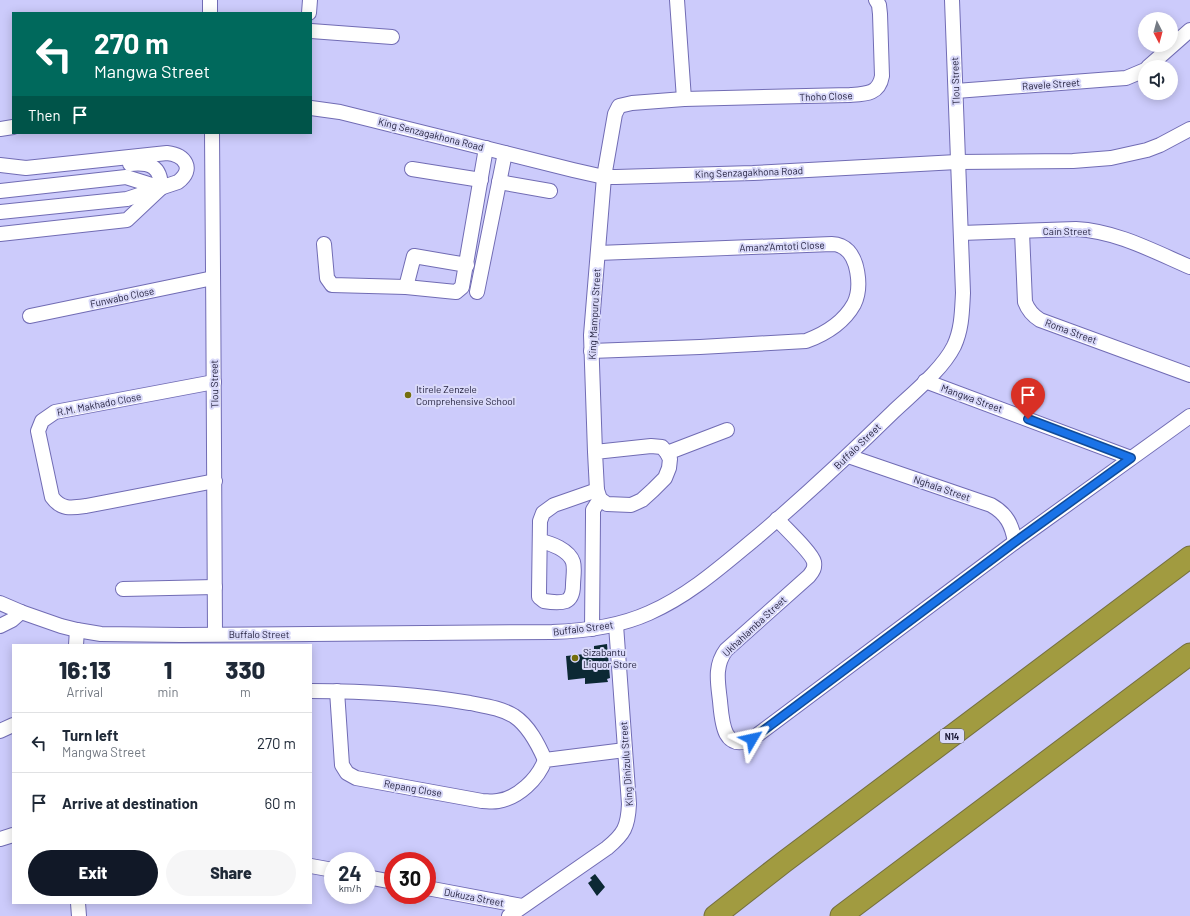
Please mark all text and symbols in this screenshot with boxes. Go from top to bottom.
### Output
north arrow [1138,12,1178,52]
map controls [1138,12,1178,100]
text: 270 m [94,26,169,60]
icon: left [28,28,80,80]
street label: Tlou Street [948,56,962,105]
text: Mangwa Street [94,60,210,82]
button: sound [1138,60,1178,100]
street label: Ravele Street [1022,76,1081,92]
street label: Thoho Close [799,89,853,103]
icon: arrive [69,104,91,126]
text: Then [28,106,61,124]
street label: King Senzagakhona Road [377,115,485,153]
street label: King Senzagakhona Road [695,164,803,180]
street label: Cain Street [1043,225,1092,237]
street label: Amanz'Amtoti Close [739,239,825,253]
street label: King Mampuru Street [586,268,602,360]
street label: Funwabo Close [89,284,155,310]
street label: Roma Street [1043,316,1099,346]
street label: Tlou Street [208,359,220,408]
pin [1011,378,1045,419]
street label: Mangwa Street [940,381,1005,415]
place label: Itirele Zenzele Comprehensive School [416,383,515,407]
icon: arrive [1017,384,1039,406]
street label: R.M. Makhado Close [56,390,142,418]
marker: Itirele Zenzele Comprehensive School [403,390,413,400]
street label: Buffalo Street [831,420,883,471]
street label: Nghala Street [912,473,972,503]
street label: Ukhahlamba Street [720,593,789,659]
street label: Buffalo Street [552,618,614,638]
street label: Buffalo Street [229,628,290,640]
place label: Sizabantu Liquor Store [583,646,637,670]
marker: Sizabantu Liquor Store [570,653,580,663]
text: 16:13 [59,655,111,684]
text: 1 [164,655,172,684]
text: 330 [225,655,265,684]
text: Arrival [67,684,103,700]
text: min [158,684,179,700]
text: m [240,684,251,700]
position arrow [731,718,773,760]
street label: King Dinizulu Street [617,721,635,807]
text: Turn left [62,726,118,744]
road number: N14 [940,729,964,743]
icon: left [28,732,50,754]
text: 270 m [257,734,296,752]
text: Mangwa Street [62,744,146,760]
street label: Repang Close [383,777,443,799]
icon: arrive [28,792,50,814]
text: Arrive at destination [62,794,198,812]
text: 60 m [264,794,296,812]
button: Exit [28,850,158,896]
button: Share [166,850,296,896]
speed limit sign: 30 [384,852,436,904]
text: 24 [338,861,362,885]
text: km/h [339,882,361,894]
street label: Dukuza Street [443,885,505,909]

